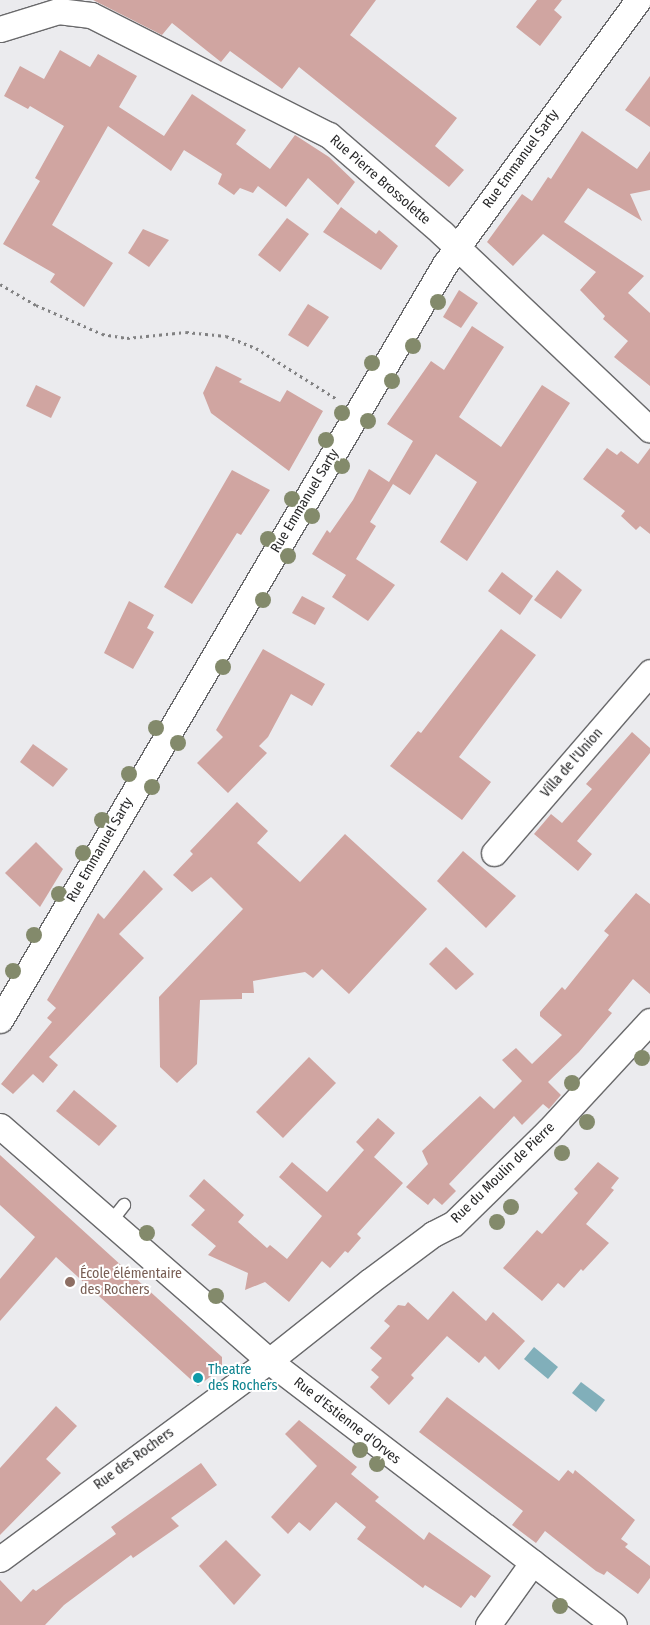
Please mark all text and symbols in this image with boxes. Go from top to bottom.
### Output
street label: Rue Emmanuel Sarty [480,106,562,212]
street label: Rue Pierre Brossolette [326,132,434,228]
street label: Rue Emmanuel Sarty [267,446,343,556]
street label: Villa de l'Union [537,725,607,801]
street label: Rue Emmanuel Sarty [63,795,137,905]
street label: Rue du Moulin de Pierre [448,1119,558,1227]
place label: École élémentaire des Rochers [80,1266,182,1298]
marker: École élémentaire des Rochers [64,1276,76,1288]
place label: Theatre des Rochers [208,1362,277,1394]
marker: Theatre des Rochers [192,1372,204,1384]
street label: Rue d'Estienne d'Orves [290,1374,404,1468]
street label: Rue des Rochers [91,1424,177,1494]

